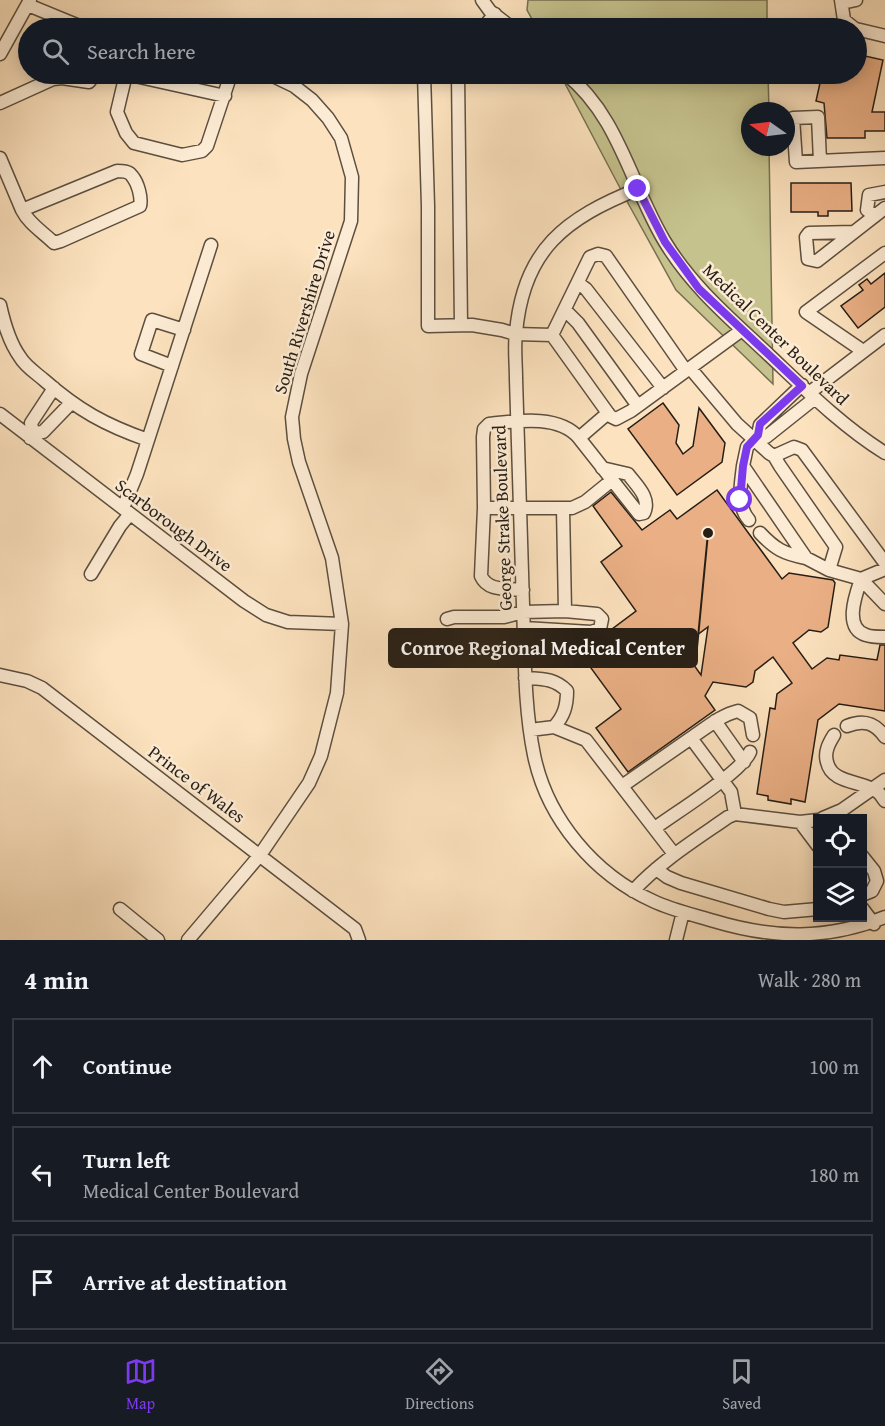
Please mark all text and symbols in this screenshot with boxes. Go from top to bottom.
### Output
search box [18,18,867,84]
icon: search [39,35,72,68]
text: Search here [87,35,196,67]
north arrow [741,102,795,156]
route end [624,175,650,201]
street label: South Rivershire Drive [266,227,342,397]
street label: Medical Center Boulevard [697,257,856,412]
street label: George Strake Boulevard [485,424,519,611]
street label: Scarborough Drive [110,472,238,578]
route start [726,486,752,512]
callout: Conroe Regional Medical Center [389,629,697,667]
text: Conroe Regional Medical Center [401,633,685,662]
street label: Prince of Wales [143,739,251,829]
map controls [813,814,867,922]
button: locate [813,814,867,868]
button: layers [813,868,867,922]
text: 4 min [24,960,89,999]
text: Walk · 280 m [758,965,861,994]
icon: ahead [26,1050,59,1083]
text: Continue [83,1050,172,1082]
text: 100 m [809,1052,859,1081]
text: Turn left [83,1144,170,1176]
icon: left [26,1158,59,1191]
text: 180 m [809,1160,859,1189]
text: Medical Center Boulevard [83,1176,299,1205]
icon: arrive [26,1266,59,1299]
text: Arrive at destination [83,1266,287,1298]
tab: Map [124,1355,157,1415]
tab: Directions [405,1355,474,1415]
tab: Saved [722,1355,761,1415]

